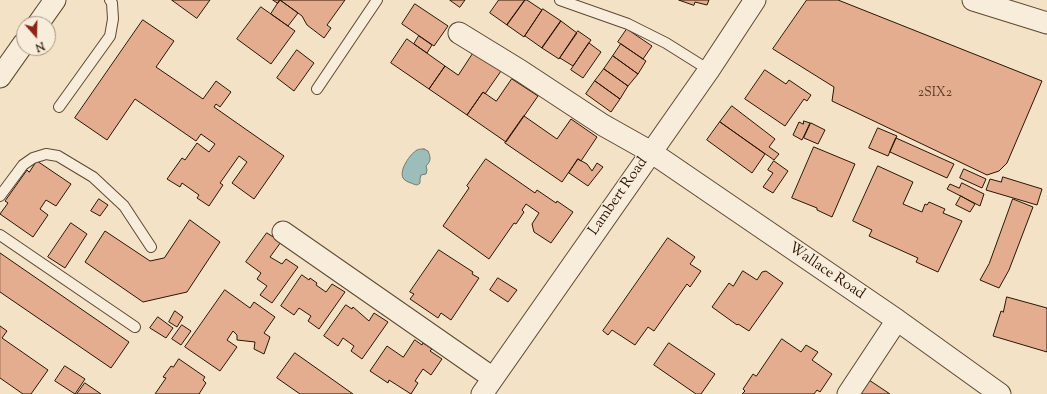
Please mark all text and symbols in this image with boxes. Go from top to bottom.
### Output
north arrow [16,16,56,56]
text: N [33,37,47,55]
house number: 2SIX2 [918,86,952,102]
street label: Lambert Road [586,155,652,239]
street label: Wallace Road [784,240,868,304]

